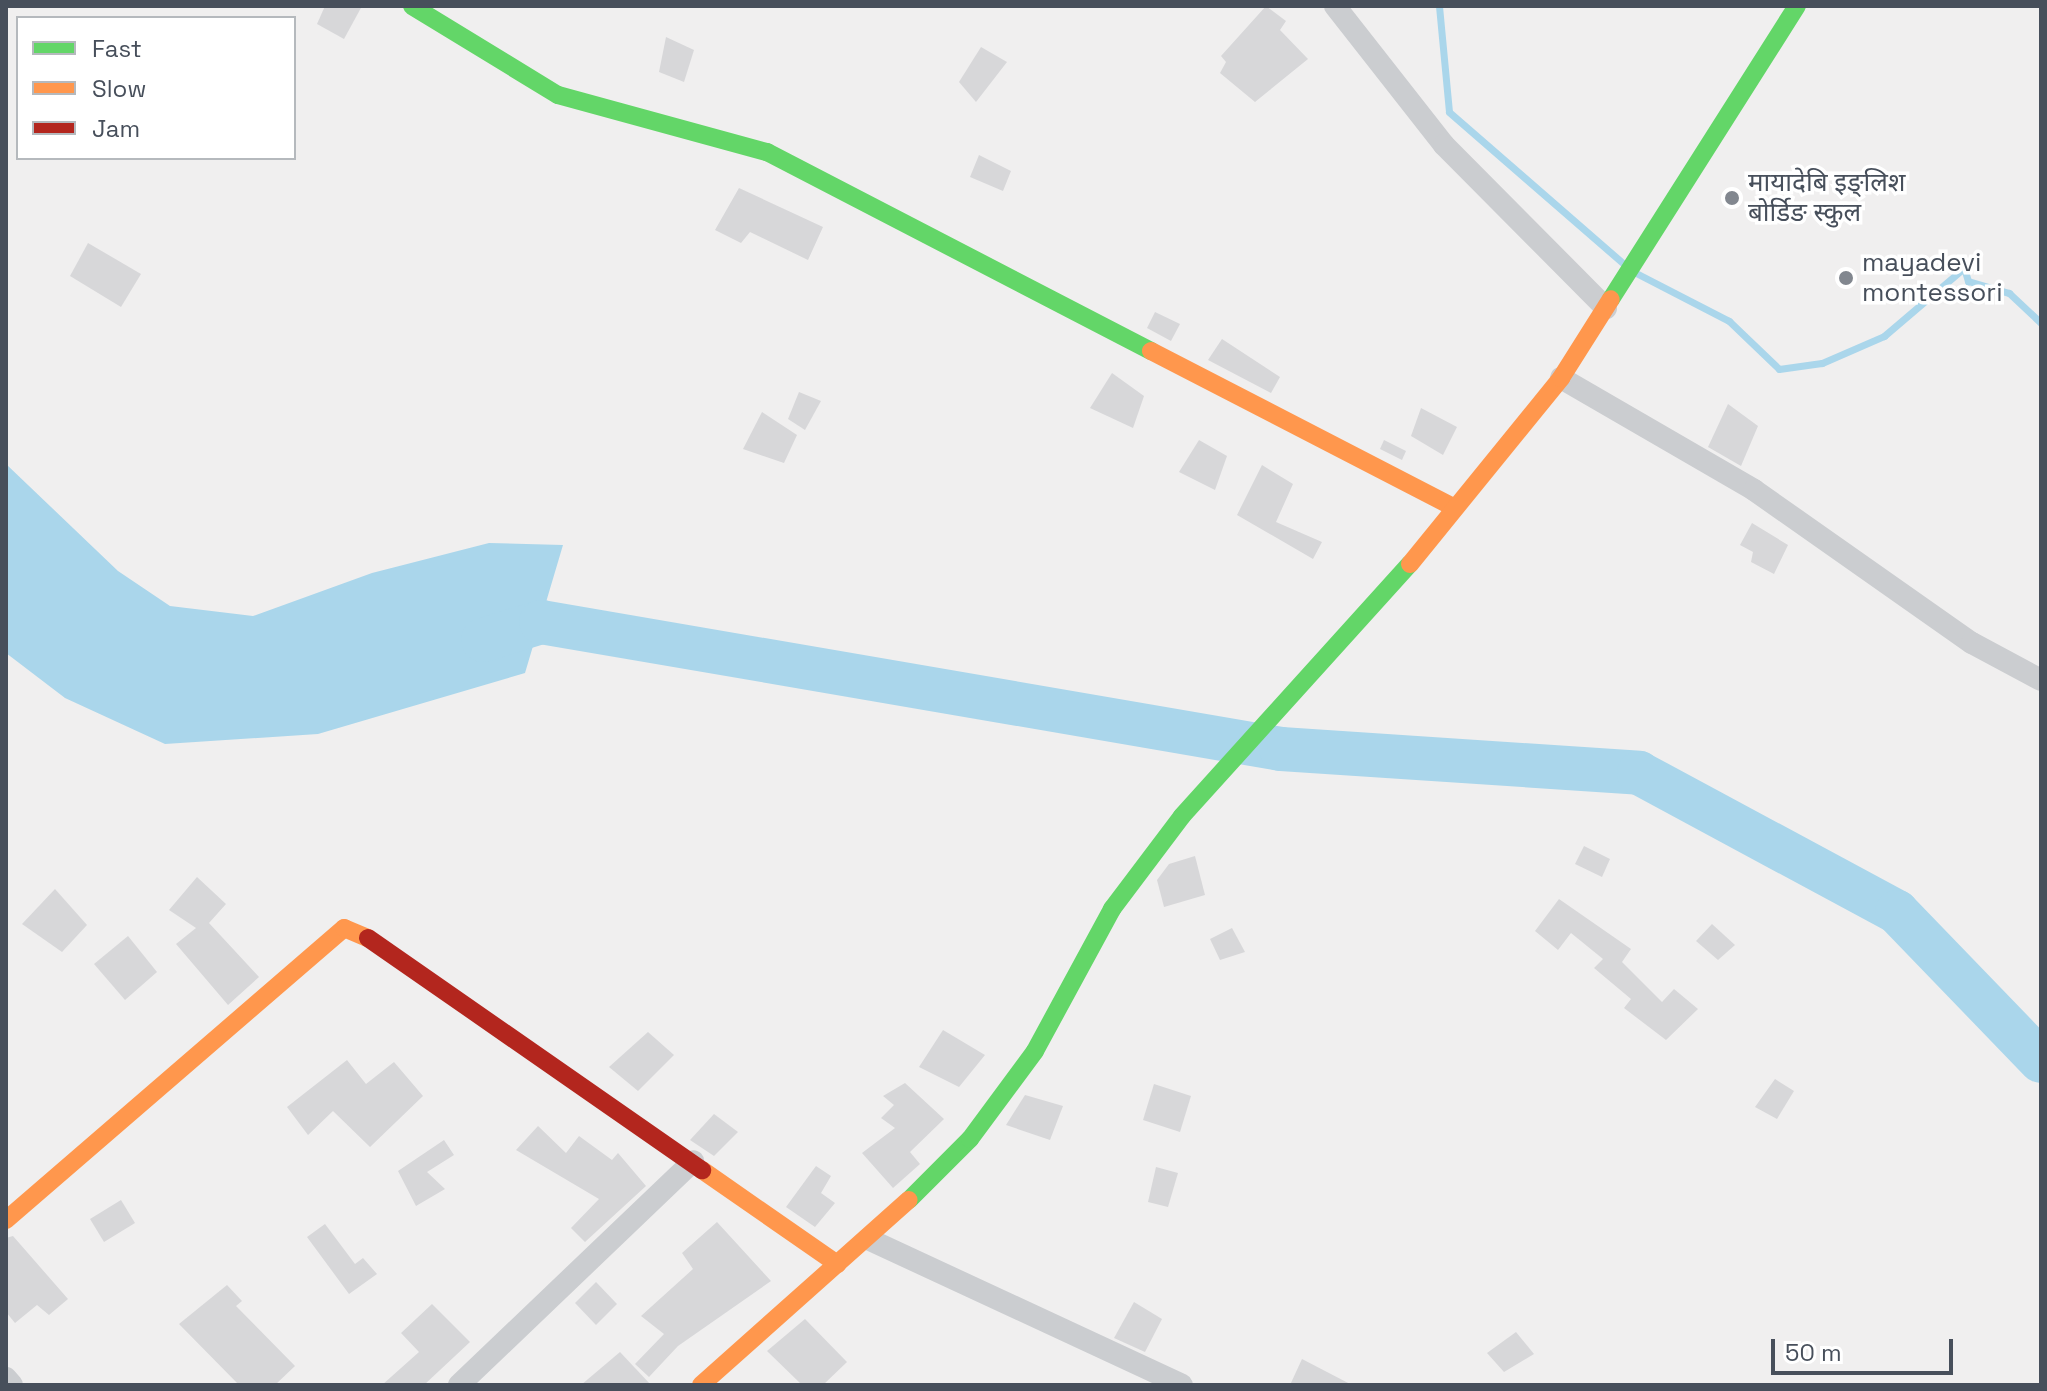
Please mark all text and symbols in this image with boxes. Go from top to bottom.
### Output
legend [16,16,296,160]
text: Fast [92,33,142,64]
text: Slow [92,73,146,104]
text: Jam [92,113,140,144]
place label: मायादेबि इङ्लिश बोर्डिङ स्कुल [1748,167,1906,228]
marker: मायादेबि इङ्लिश बोर्डिङ स्कुल [1723,189,1741,207]
place label: mayadevi montessori [1862,247,2003,308]
marker: mayadevi montessori [1837,269,1855,287]
scale bar [1775,1323,1957,1373]
text: 50 m [1785,1337,1842,1368]

